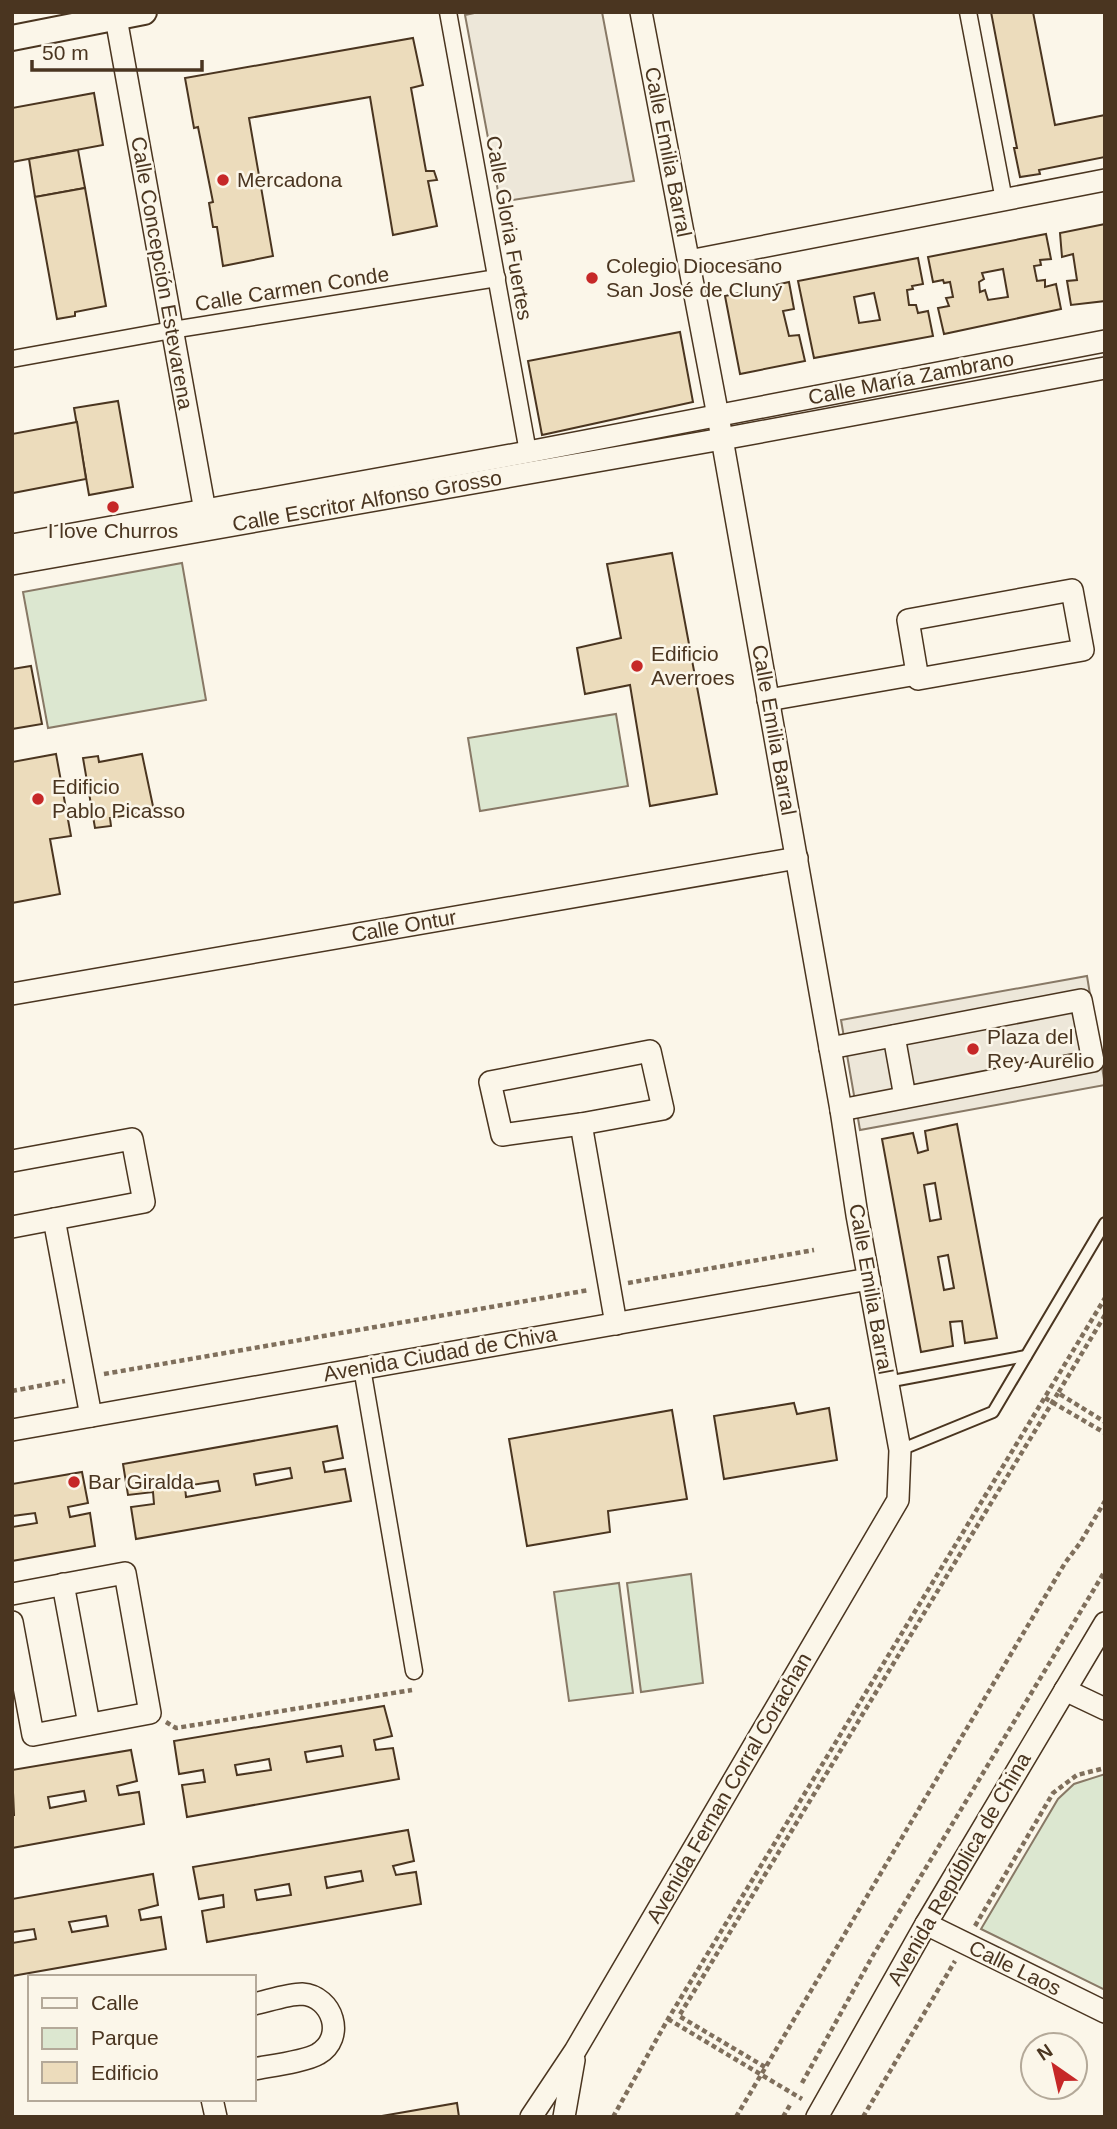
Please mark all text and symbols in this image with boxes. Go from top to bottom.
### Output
scale bar [32,28,201,72]
text: 50 m [42,41,89,64]
street label: Calle Emilia Barral [641,65,696,239]
street label: Calle Gloria Fuertes [482,134,537,322]
street label: Calle Concepción Estevarena [127,135,198,411]
place label: Mercadona [237,168,342,191]
marker: Mercadona [215,172,231,188]
place label: Colegio Diocesano San José de Cluny [606,254,783,301]
street label: Calle Carmen Conde [193,262,391,315]
marker: Colegio Diocesano San José de Cluny [584,270,600,286]
street label: Calle María Zambrano [806,346,1016,409]
street label: Calle Escritor Alfonso Grosso [230,465,503,536]
marker: I love Churros [105,499,121,515]
place label: I love Churros [48,519,178,542]
place label: Edificio Averroes [651,642,735,689]
street label: Calle Emilia Barral [748,643,801,817]
marker: Edificio Averroes [629,658,645,674]
place label: Edificio Pablo Picasso [52,775,185,822]
marker: Edificio Pablo Picasso [30,791,46,807]
street label: Calle Ontur [350,905,458,946]
place label: Plaza del Rey Aurelio [987,1025,1094,1072]
marker: Plaza del Rey Aurelio [965,1041,981,1057]
street label: Calle Emilia Barral [845,1202,898,1376]
street label: Avenida Ciudad de Chiva [321,1322,559,1385]
place label: Bar Giralda [88,1470,195,1493]
marker: Bar Giralda [66,1474,82,1490]
street label: Avenida Fernan Corral Corachan [642,1649,815,1927]
street label: Avenida República de China [882,1748,1035,1989]
street label: Calle Laos [966,1935,1065,2000]
legend [28,1975,256,2101]
text: Calle [91,1991,139,2014]
text: Parque [91,2026,159,2049]
north arrow [1019,2031,1089,2101]
text: N [1033,2040,1056,2065]
text: Edificio [91,2061,159,2084]

